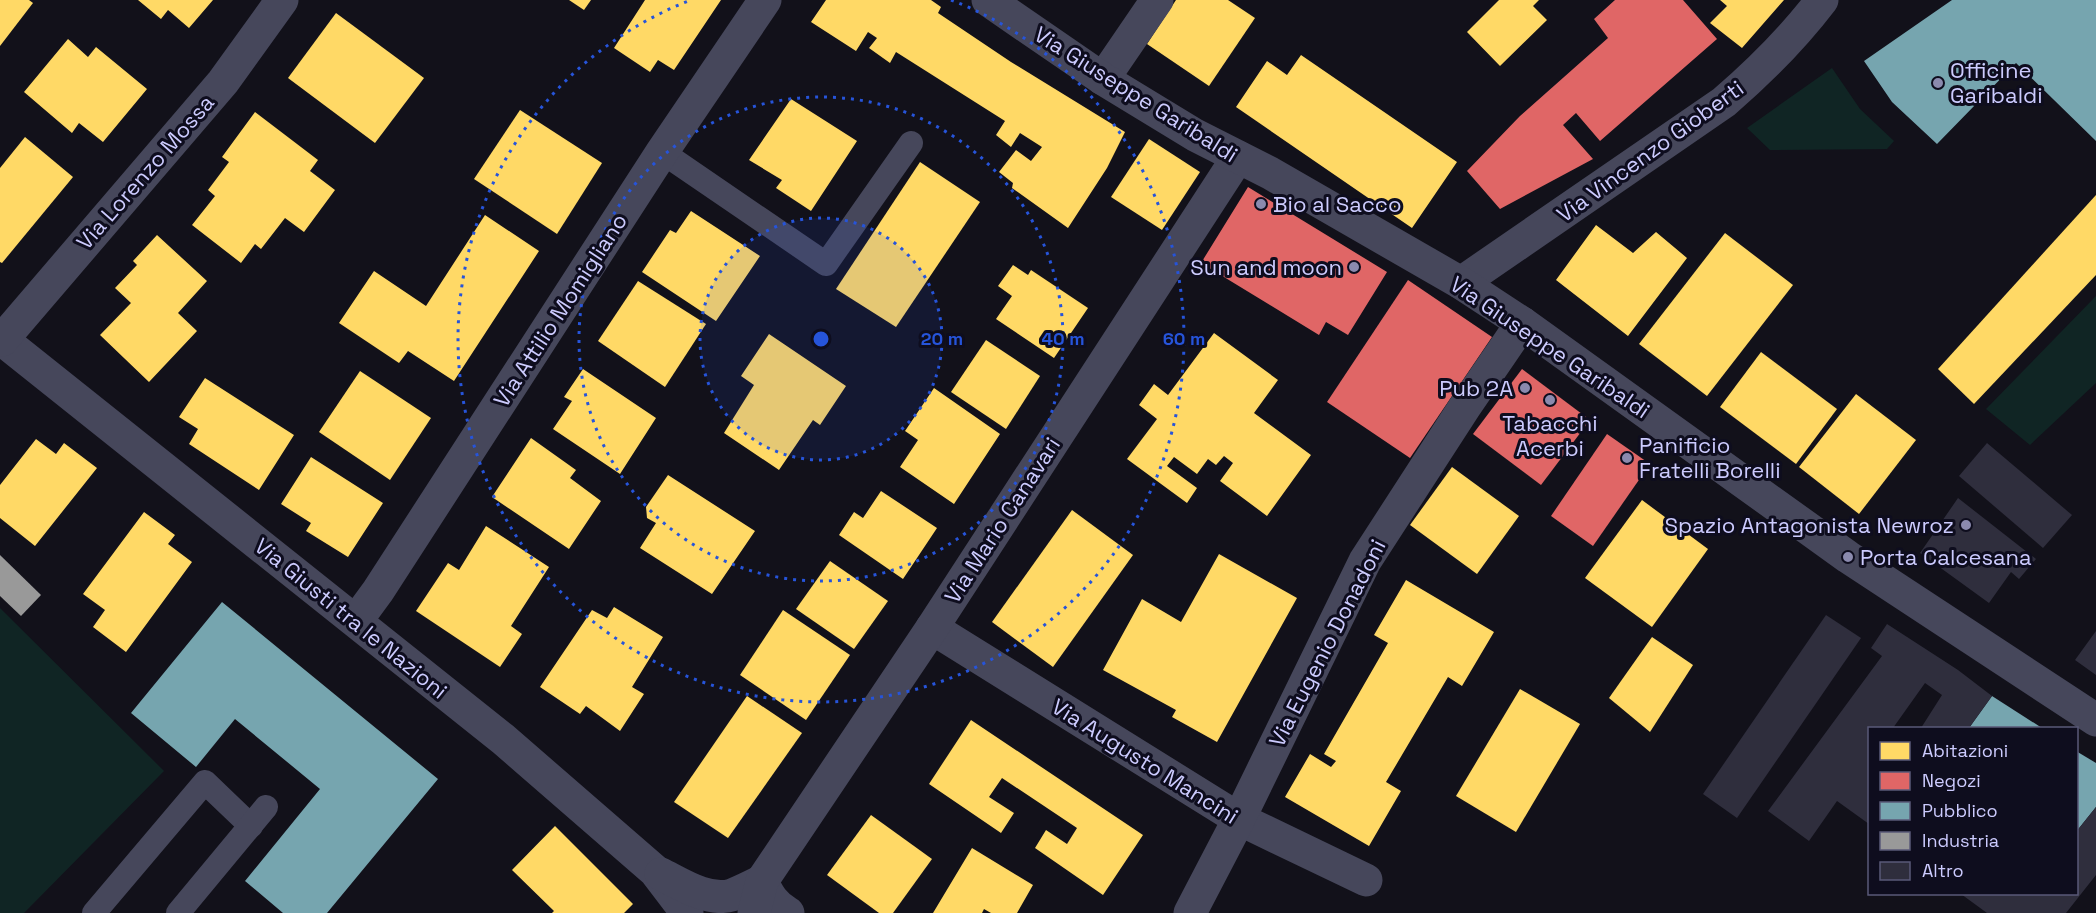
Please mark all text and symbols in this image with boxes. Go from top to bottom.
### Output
street label: Via Giuseppe Garibaldi [1029,20,1243,168]
place label: Officine Garibaldi [1950,56,2043,109]
street label: Via Vincenzo Gioberti [1551,74,1749,228]
marker: Officine Garibaldi [1931,76,1945,90]
street label: Via Lorenzo Mossa [70,89,220,255]
place label: Bio al Sacco [1273,190,1402,218]
marker: Bio al Sacco [1254,197,1268,211]
street label: Via Attilio Momigliano [487,208,633,412]
place label: Sun and moon [1190,253,1342,281]
marker: Sun and moon [1347,260,1361,274]
street label: Via Giuseppe Garibaldi [1445,270,1655,424]
text: 20 m [921,327,963,350]
text: 40 m [1041,327,1085,350]
text: 60 m [1163,327,1205,350]
centre of rings [811,329,831,349]
place label: Pub 2A [1439,374,1513,402]
marker: Pub 2A [1518,381,1532,395]
marker: Tabacchi Acerbi [1543,393,1557,407]
place label: Tabacchi Acerbi [1502,409,1598,462]
place label: Panificio Fratelli Borelli [1639,431,1781,484]
street label: Via Mario Canavari [938,432,1066,608]
marker: Panificio Fratelli Borelli [1620,451,1634,465]
place label: Spazio Antagonista Newroz [1665,511,1954,539]
marker: Spazio Antagonista Newroz [1959,518,1973,532]
street label: Via Giusti tra le Nazioni [249,532,453,704]
street label: Via Eugenio Donadoni [1263,535,1391,751]
place label: Porta Calcesana [1860,543,2032,571]
marker: Porta Calcesana [1841,550,1855,564]
street label: Via Augusto Mancini [1046,692,1244,830]
legend [1868,727,2078,895]
text: Abitazioni [1922,739,2008,762]
text: Negozi [1922,769,1981,792]
text: Pubblico [1922,799,1998,822]
text: Industria [1922,829,1999,852]
text: Altro [1922,859,1964,882]

